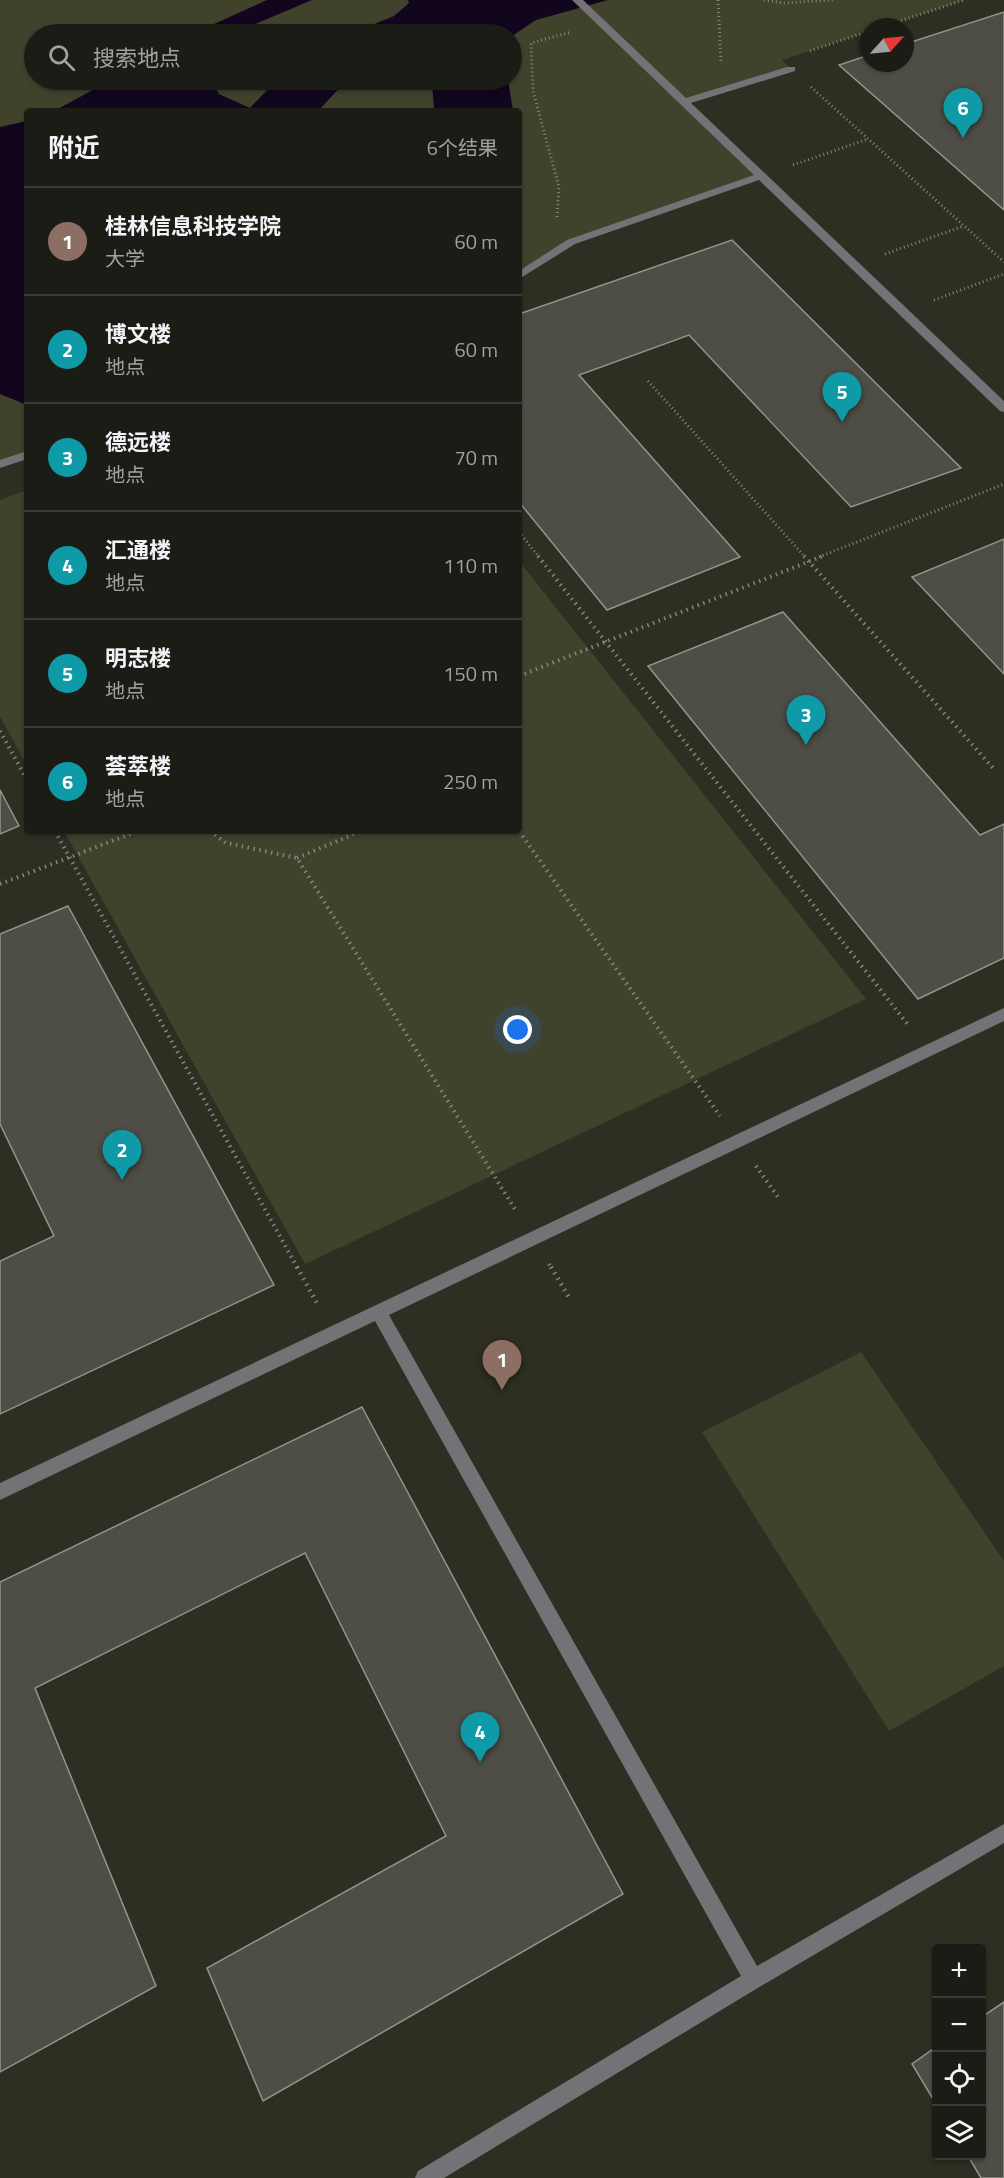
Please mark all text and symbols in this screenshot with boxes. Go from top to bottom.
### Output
north arrow [860,18,914,72]
search box [24,24,522,90]
icon: search [45,41,78,74]
text: 搜索地点 [93,41,181,75]
pin: 6 [944,88,982,138]
text: 附近 [48,128,100,167]
text: 6个结果 [427,132,498,163]
text: 桂林信息科技学院 [105,209,281,243]
text: 1 [62,226,73,257]
text: 60 m [454,226,498,257]
text: 大学 [105,243,145,274]
text: 博文楼 [105,317,171,351]
text: 2 [62,334,73,365]
text: 60 m [454,334,498,365]
text: 地点 [105,351,145,382]
pin: 5 [822,372,862,422]
text: 德远楼 [105,425,171,459]
text: 3 [62,442,73,473]
text: 70 m [454,442,498,473]
text: 地点 [105,459,145,490]
text: 汇通楼 [105,533,171,567]
text: 4 [62,550,73,581]
text: 110 m [443,550,498,581]
text: 地点 [105,567,145,598]
text: 明志楼 [105,641,171,675]
text: 5 [62,658,73,689]
text: 150 m [443,658,498,689]
text: 地点 [105,675,145,706]
pin: 3 [786,696,826,745]
text: 荟萃楼 [105,749,171,783]
text: 6 [62,766,73,797]
text: 250 m [443,766,498,797]
text: 地点 [105,783,145,814]
your location [503,1015,532,1044]
pin: 2 [102,1130,142,1180]
pin: 1 [482,1340,522,1390]
pin: 4 [460,1712,500,1762]
map controls [932,1944,986,2160]
button: + [932,1944,986,1998]
button: − [932,1998,986,2052]
button: locate [932,2052,986,2106]
button: layers [932,2106,986,2160]

